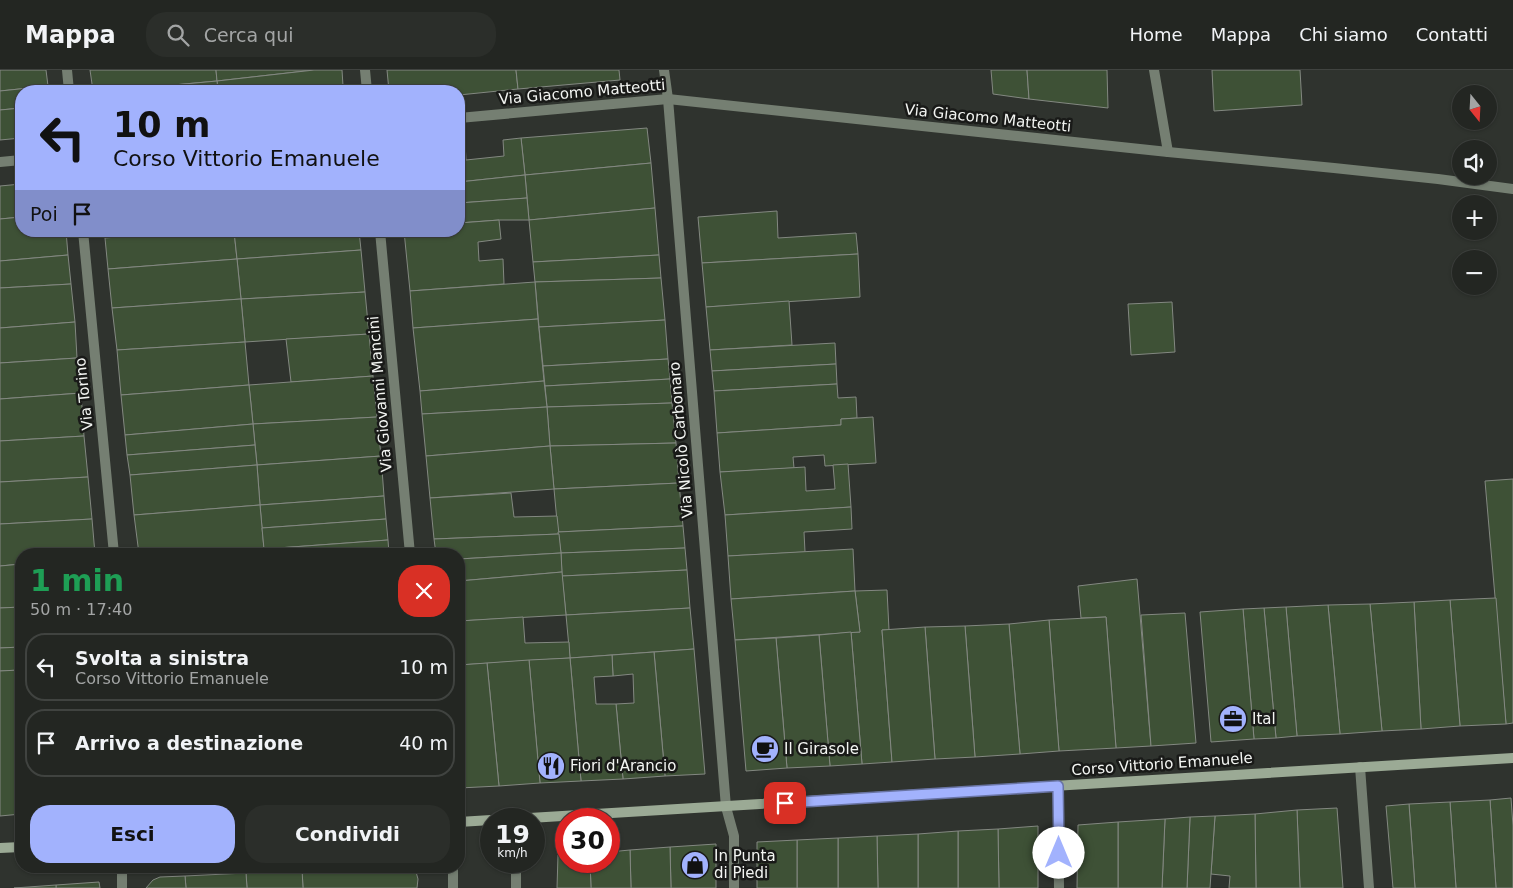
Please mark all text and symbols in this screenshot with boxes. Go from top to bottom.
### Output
search box [146,12,496,57]
text: Mappa [25,21,116,49]
icon: search [164,21,192,49]
text: Cerca qui [204,24,294,46]
text: Home [1130,24,1183,45]
text: Mappa [1211,24,1271,45]
text: Chi siamo [1299,24,1388,45]
text: Contatti [1416,24,1488,45]
street label: Via Giacomo Matteotti [498,76,666,108]
north arrow [1452,85,1498,130]
map controls [1452,85,1497,295]
street label: Via Giacomo Matteotti [904,100,1072,136]
icon: left [30,105,95,170]
text: 10 m [113,105,210,145]
button: sound [1452,140,1497,185]
text: Corso Vittorio Emanuele [113,146,380,171]
button: + [1452,195,1497,240]
icon: arrive [68,200,96,228]
text: Poi [30,203,58,225]
button: − [1452,250,1497,295]
street label: Via Giovanni Mancini [364,315,396,473]
street label: Via Torino [71,357,97,431]
street label: Via Nicolò Carbonaro [665,361,697,519]
text: 1 min [30,563,124,598]
button: close [398,565,450,617]
text: 50 m · 17:40 [30,600,132,619]
text: Svolta a sinistra [75,647,249,669]
icon: left [32,653,60,681]
text: 10 m [399,656,448,678]
text: Corso Vittorio Emanuele [75,669,269,688]
office icon: Ital [1218,704,1248,734]
place label: Ital [1252,710,1276,728]
icon: arrive [32,729,60,757]
text: Arrivo a destinazione [75,732,303,754]
text: 40 m [399,732,448,754]
cafe icon: Il Girasole [750,734,780,764]
place label: Il Girasole [784,740,859,758]
street label: Corso Vittorio Emanuele [1071,749,1253,779]
restaurant icon: Fiori d'Arancio [536,751,566,781]
place label: Fiori d'Arancio [570,757,676,775]
pin [764,782,806,824]
icon: arrive [771,789,799,817]
button: Esci [30,805,235,863]
button: Condividi [245,805,450,863]
speed limit sign: 30 [555,808,620,873]
text: 19 [495,820,530,849]
position arrow [1032,826,1084,878]
text: km/h [497,846,528,860]
place label: In Punta di Piedi [714,847,776,882]
shop icon: In Punta di Piedi [680,850,710,880]

